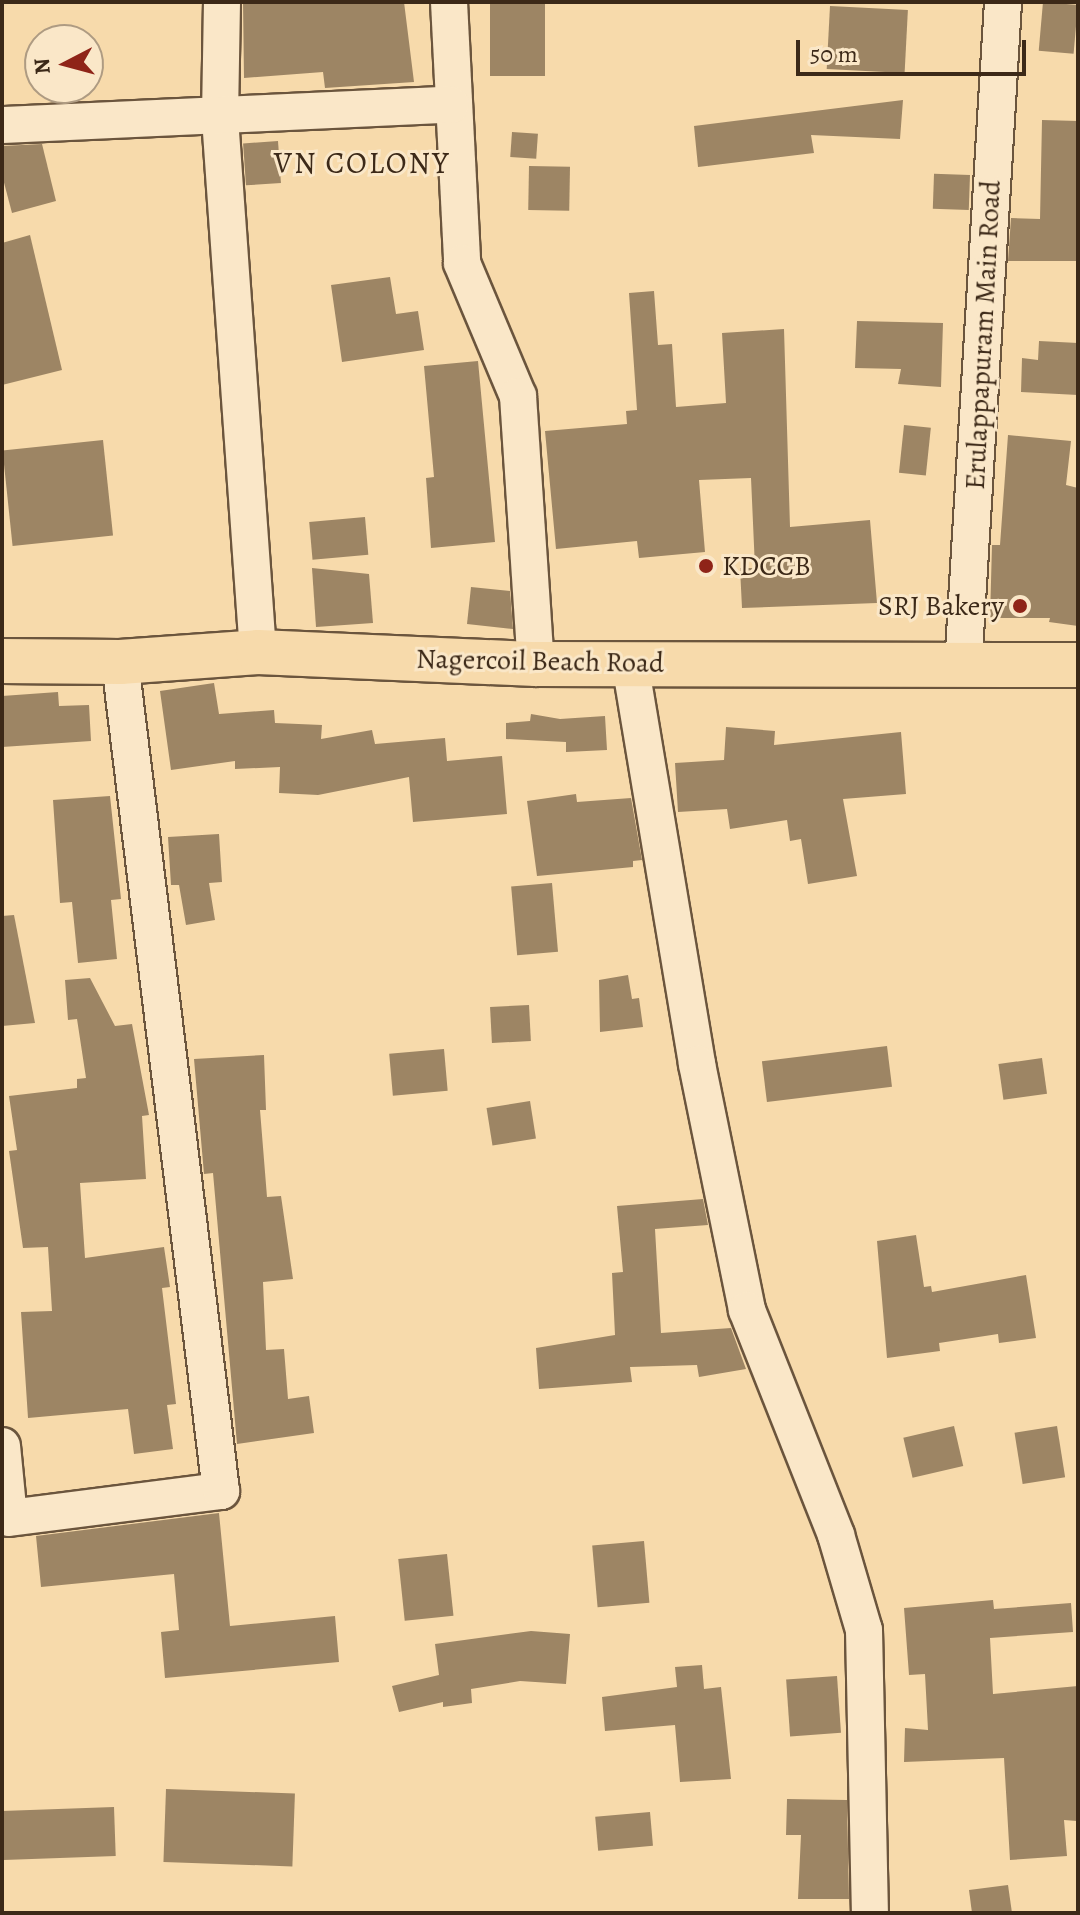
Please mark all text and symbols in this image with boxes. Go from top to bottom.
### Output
north arrow [24,24,104,104]
scale bar [800,24,1030,74]
text: 50 m [810,38,858,70]
text: N [26,57,58,76]
district label: VN COLONY [274,145,450,181]
street label: Erulappapuram Main Road [958,179,1008,491]
place label: KDCCB [722,549,811,583]
marker: KDCCB [697,557,715,575]
place label: SRJ Bakery [878,589,1004,623]
marker: SRJ Bakery [1011,597,1029,615]
street label: Nagercoil Beach Road [416,642,664,680]

